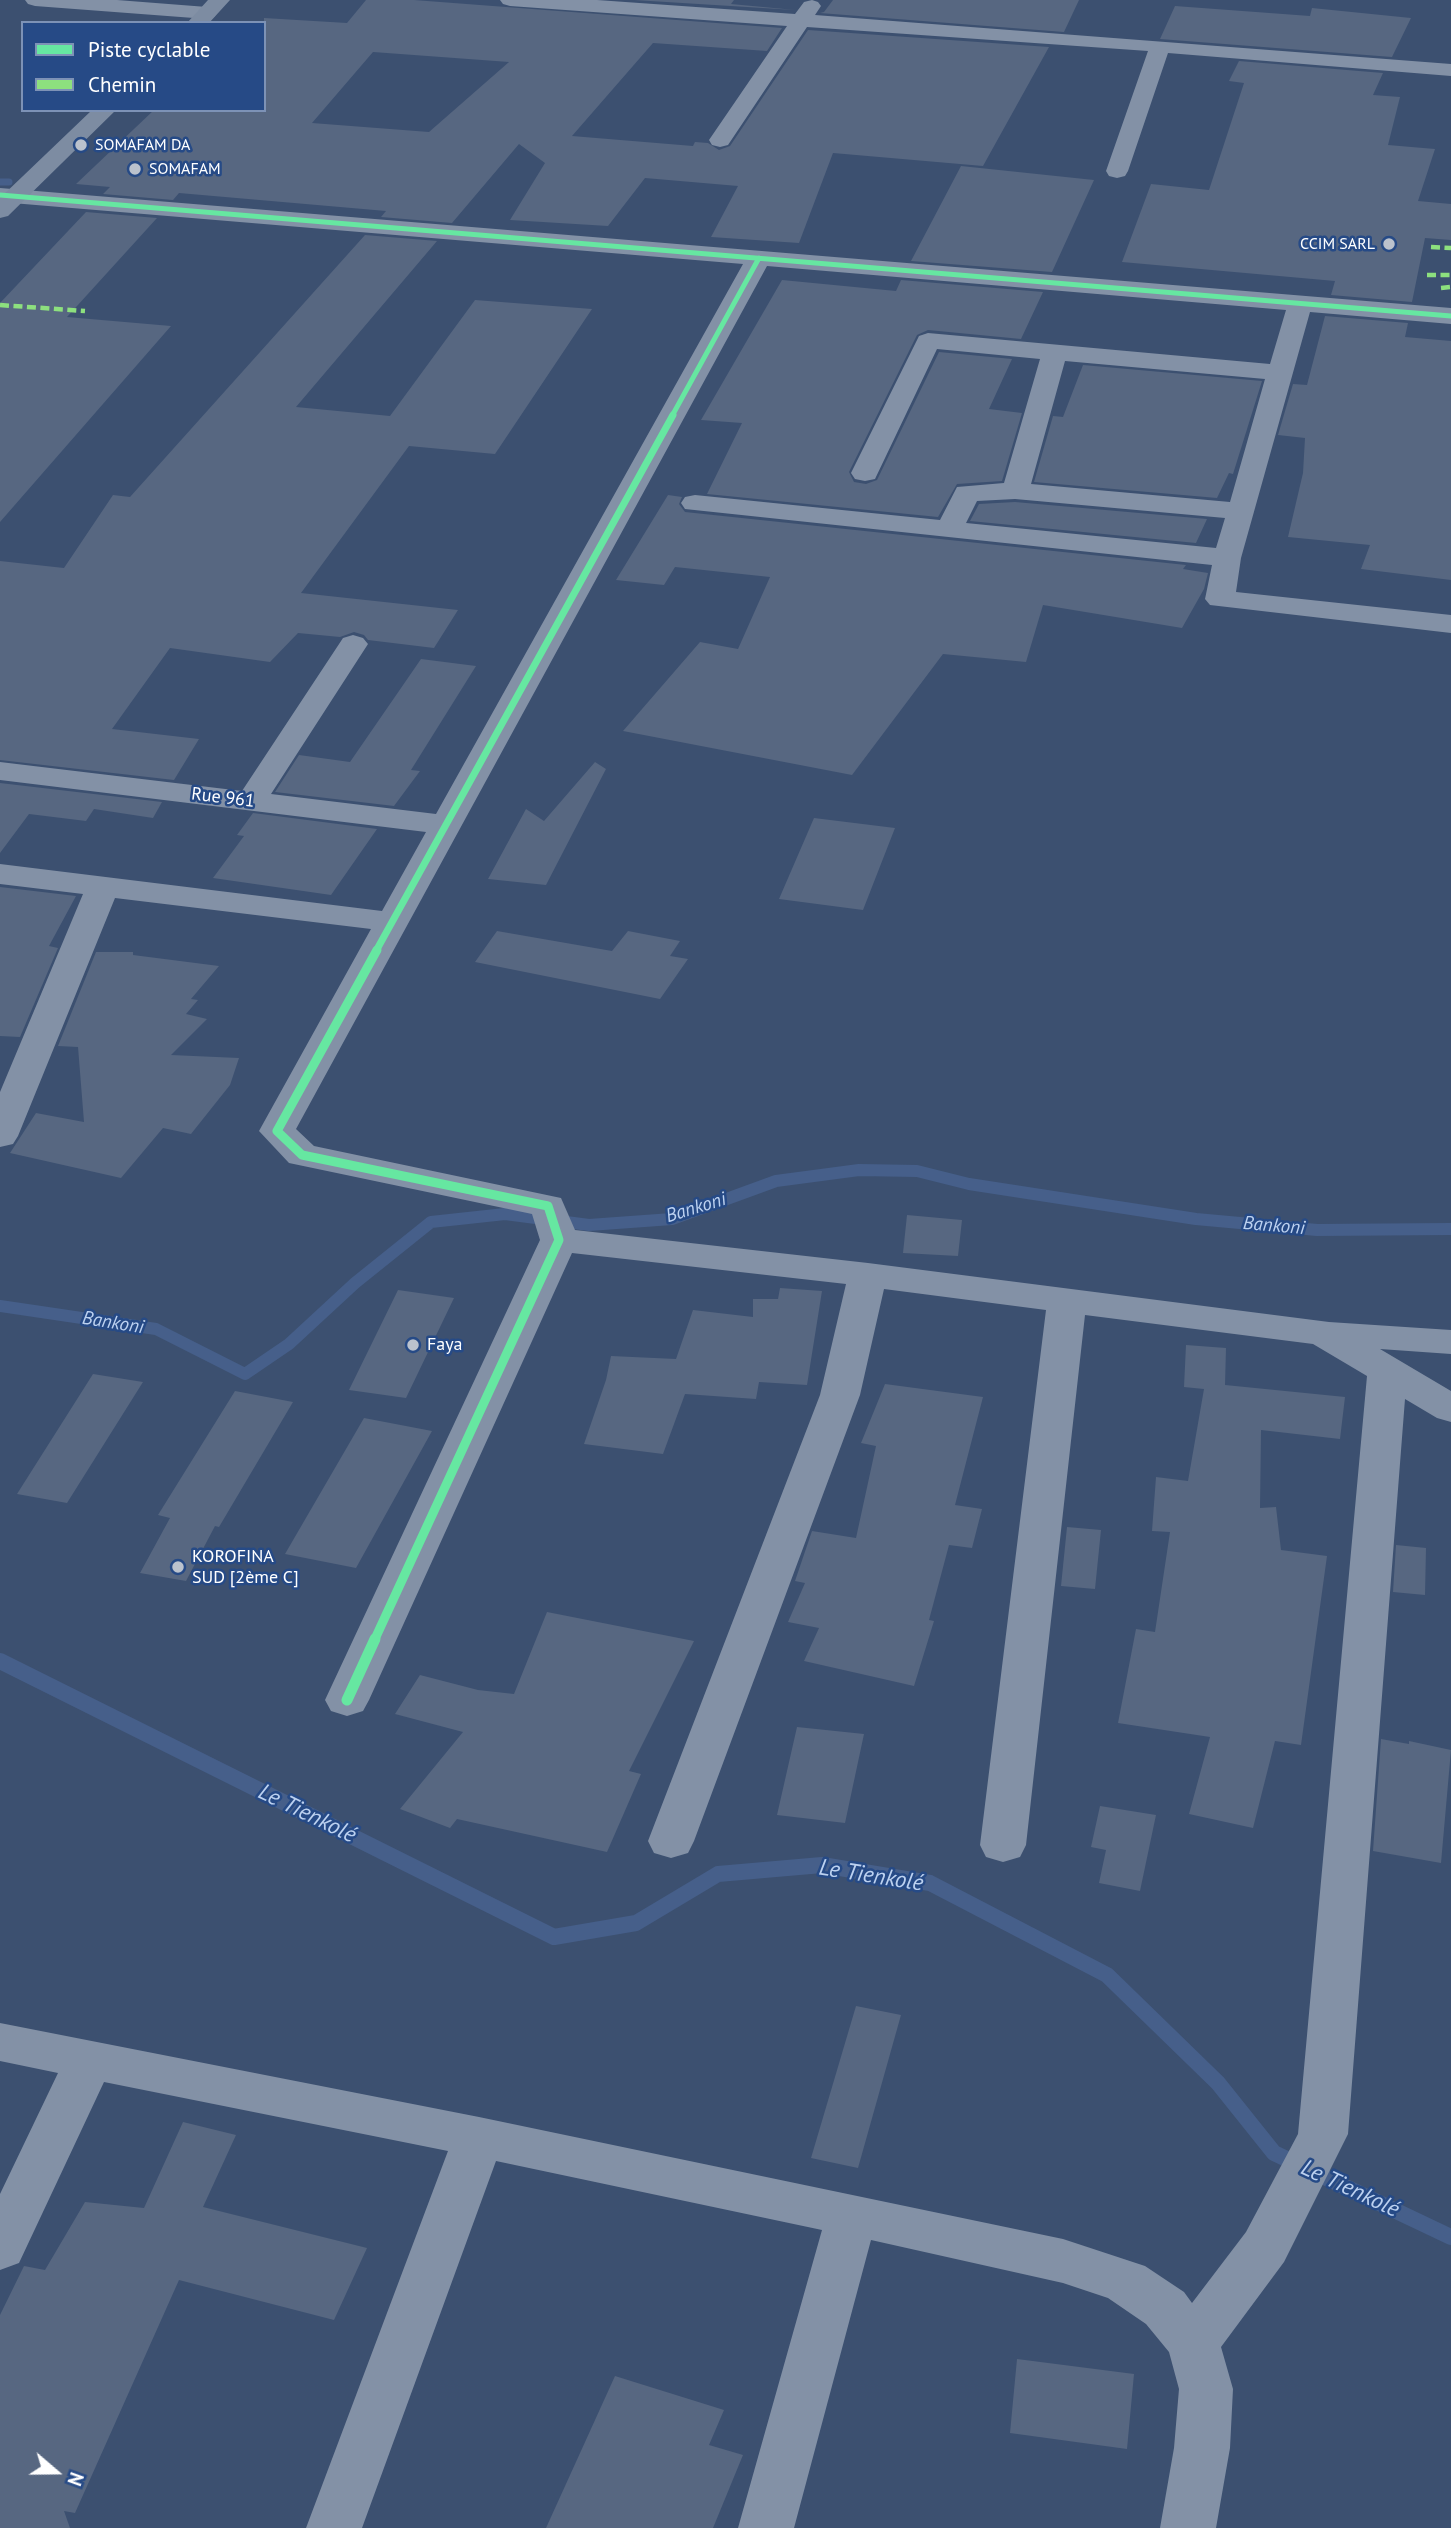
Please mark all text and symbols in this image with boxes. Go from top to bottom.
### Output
legend [21,21,266,112]
text: Piste cyclable [88,36,210,63]
text: Chemin [88,71,156,98]
place label: SOMAFAM DA [95,135,190,155]
marker: SOMAFAM DA [73,137,89,153]
place label: SOMAFAM [149,159,221,179]
marker: SOMAFAM [127,161,143,177]
place label: CCIM SARL [1300,234,1375,254]
marker: CCIM SARL [1381,236,1397,252]
street label: Rue 961 [190,783,256,813]
water label: Bankoni [663,1188,729,1228]
water label: Bankoni [1242,1212,1306,1240]
water label: Bankoni [81,1307,145,1339]
place label: Faya [427,1334,463,1356]
marker: Faya [405,1337,421,1353]
place label: KOROFINA SUD [2ème C] [192,1546,299,1588]
marker: KOROFINA SUD [2ème C] [170,1559,186,1575]
water label: Le Tienkolé [254,1778,360,1850]
water label: Le Tienkolé [817,1854,925,1898]
water label: Le Tienkolé [1296,2154,1404,2224]
north arrow [21,2437,91,2507]
text: N [62,2469,89,2489]

